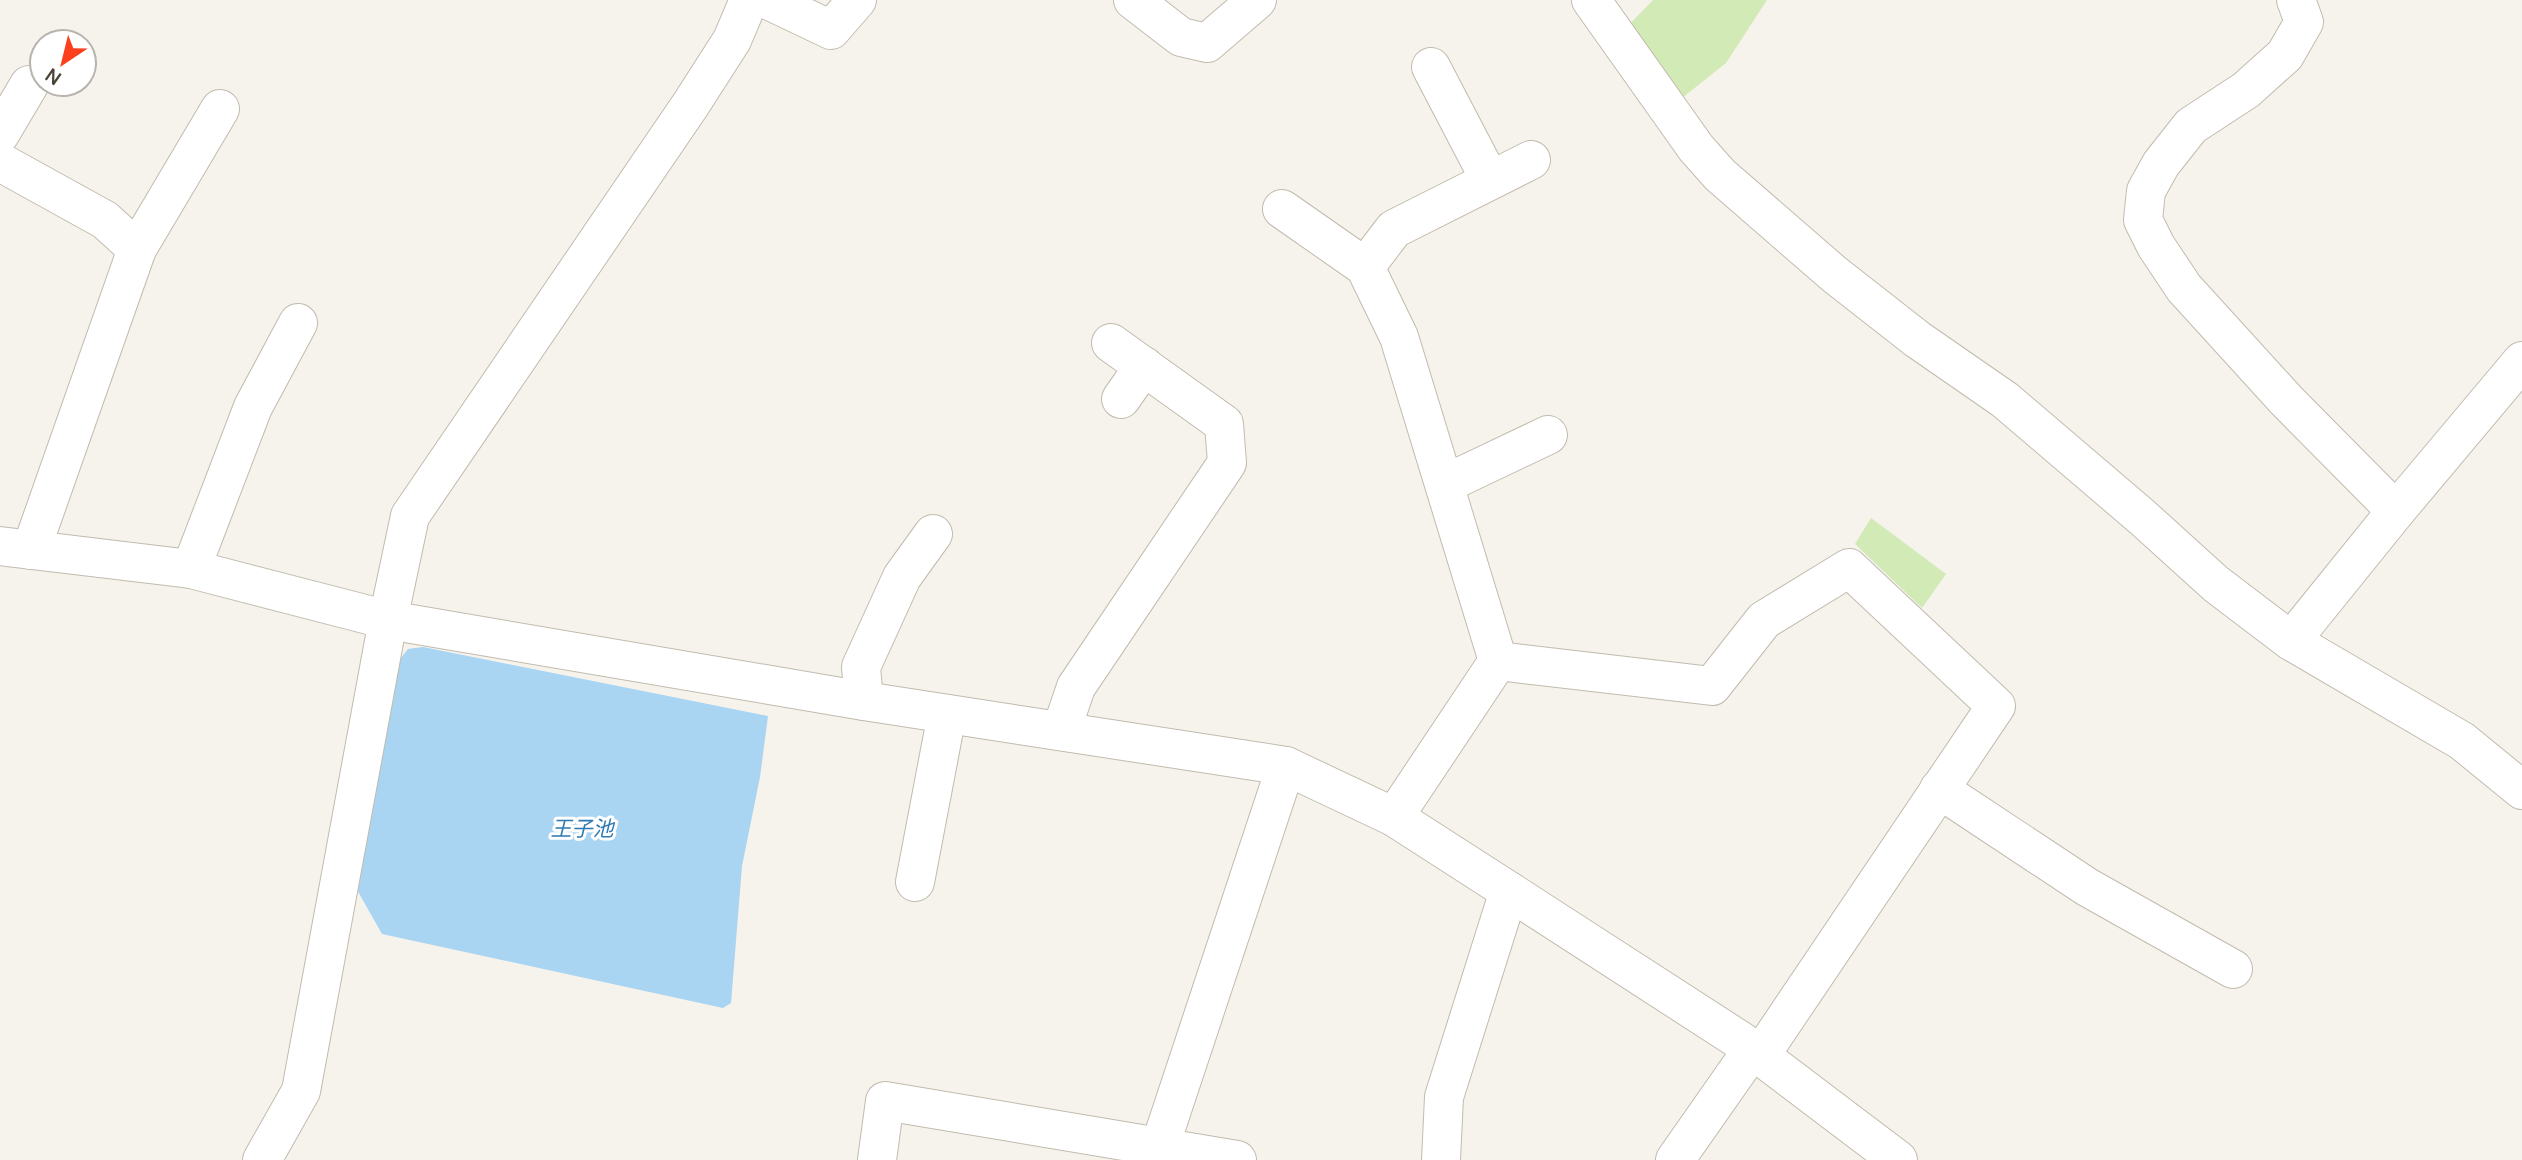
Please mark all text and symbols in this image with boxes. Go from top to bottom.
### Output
north arrow [28,28,98,98]
text: N [40,62,66,91]
water label: 王子池 [551,814,615,842]

